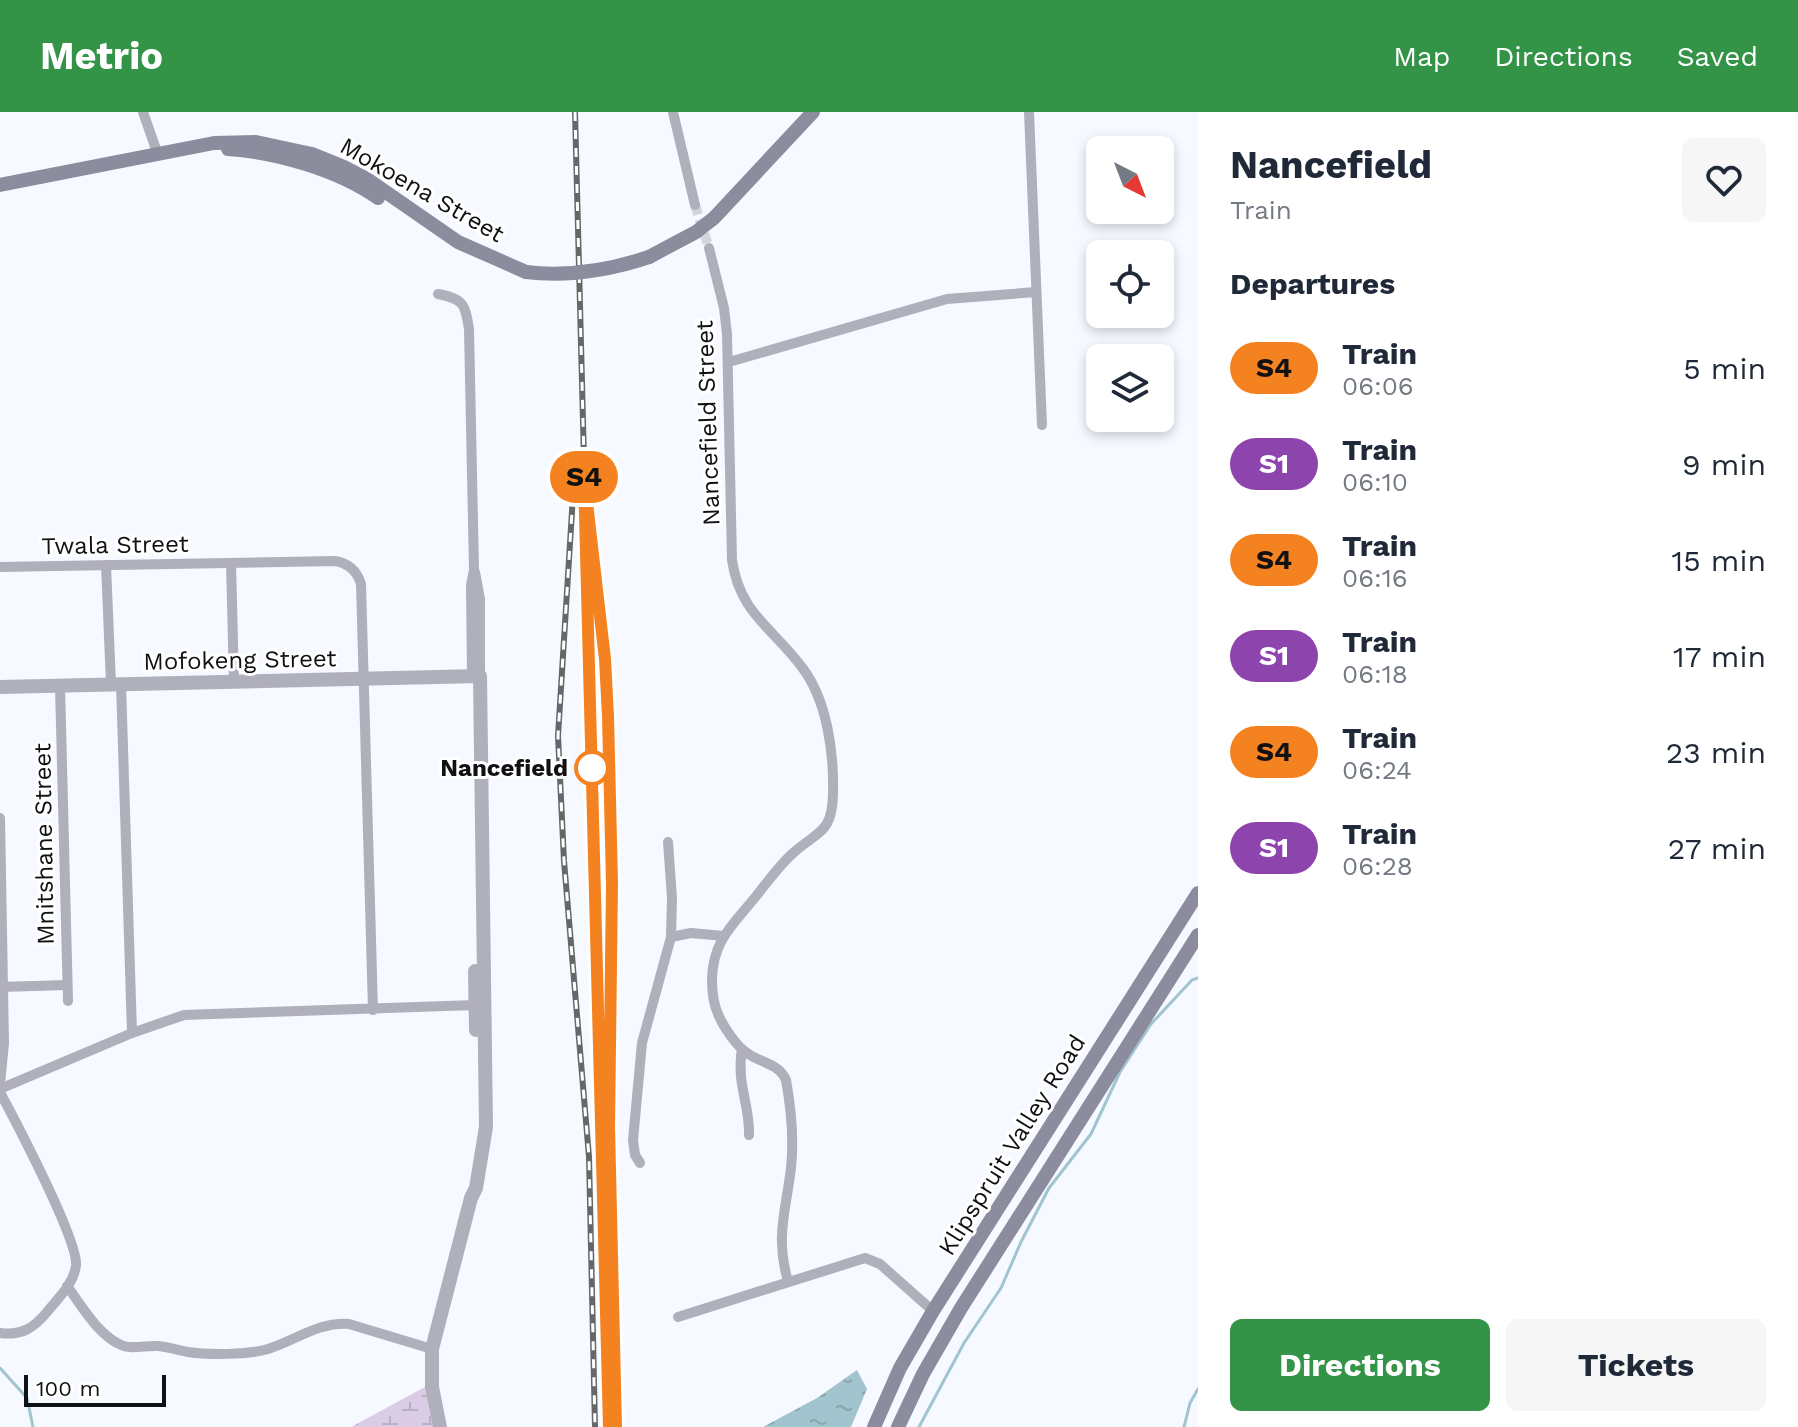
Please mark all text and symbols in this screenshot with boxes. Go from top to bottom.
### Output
text: Metrio [40,34,163,78]
text: Map [1393,40,1450,73]
text: Directions [1494,40,1633,73]
text: Saved [1677,40,1758,73]
street label: Mokoena Street [335,132,509,248]
north arrow [1086,136,1174,224]
map controls [1086,136,1174,432]
button: heart [1682,138,1766,222]
text: Nancefield [1230,143,1432,187]
text: Train [1230,195,1292,225]
button: locate [1086,240,1174,328]
text: Departures [1230,266,1395,301]
street label: Nancefield Street [690,320,726,526]
text: Train [1342,336,1417,371]
button: layers [1086,344,1174,432]
text: S4 [1256,351,1292,384]
text: 5 min [1683,351,1766,386]
text: 06:06 [1342,371,1414,401]
text: Train [1342,432,1417,467]
text: S1 [1259,447,1289,480]
text: 9 min [1682,447,1766,482]
line badge: S4 [548,451,620,503]
text: S4 [566,460,602,493]
text: 06:10 [1342,467,1408,497]
text: Train [1342,528,1417,563]
street label: Twala Street [41,530,189,560]
text: S4 [1256,543,1292,576]
text: 15 min [1671,543,1766,578]
text: 06:16 [1342,563,1408,593]
text: Train [1342,624,1417,659]
text: S1 [1259,639,1289,672]
text: 17 min [1673,639,1766,674]
street label: Mofokeng Street [143,644,337,676]
text: 06:18 [1342,659,1408,689]
text: Train [1342,720,1417,755]
text: S4 [1256,735,1292,768]
text: 23 min [1666,735,1766,770]
street label: Mnitshane Street [28,743,60,945]
marker: Nancefield [575,751,609,785]
place label: Nancefield [440,754,568,782]
text: 06:24 [1342,755,1412,785]
text: Train [1342,816,1417,851]
text: S1 [1259,831,1289,864]
text: 27 min [1668,831,1766,866]
text: 06:28 [1342,851,1413,881]
street label: Klipspruit Valley Road [933,1030,1091,1260]
button: Directions [1230,1319,1490,1411]
button: Tickets [1506,1319,1766,1411]
scale bar [24,1371,166,1407]
text: 100 m [36,1376,100,1401]

